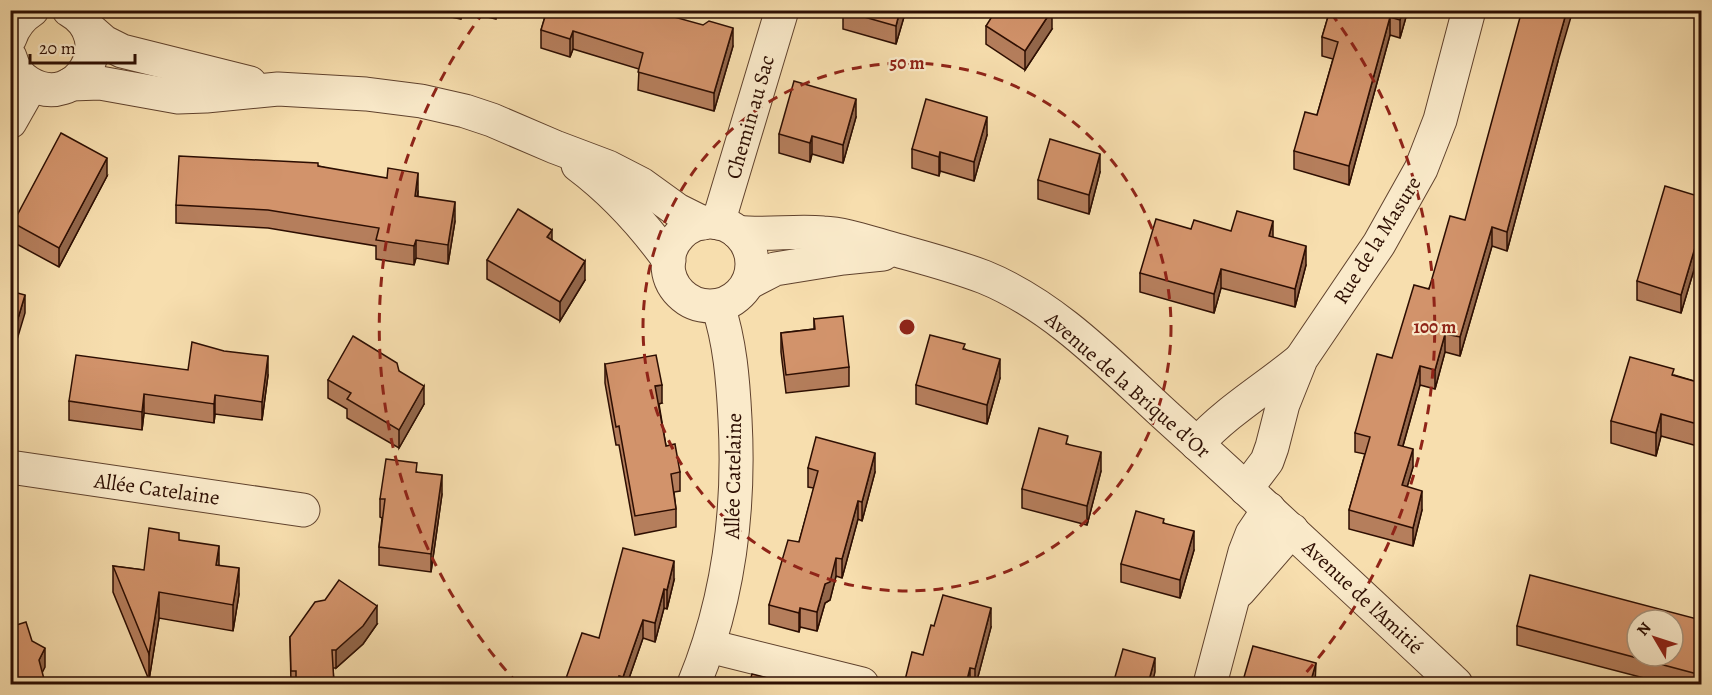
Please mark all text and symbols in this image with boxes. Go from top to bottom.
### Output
scale bar [30,27,135,65]
text: 20 m [39,36,76,60]
text: 50 m [890,51,924,75]
street label: Chemin au Sac [719,52,781,182]
street label: Rue de la Masure [1327,171,1427,309]
street label: Avenue de la Brique d'Or [1039,305,1217,465]
text: 100 m [1414,315,1456,339]
centre of rings [897,317,917,337]
street label: Allée Catelaine [718,413,748,540]
street label: Allée Catelaine [92,466,221,512]
street label: Avenue de l'Amitié [1296,533,1430,660]
north arrow [1625,608,1685,668]
text: N [1632,617,1657,641]

